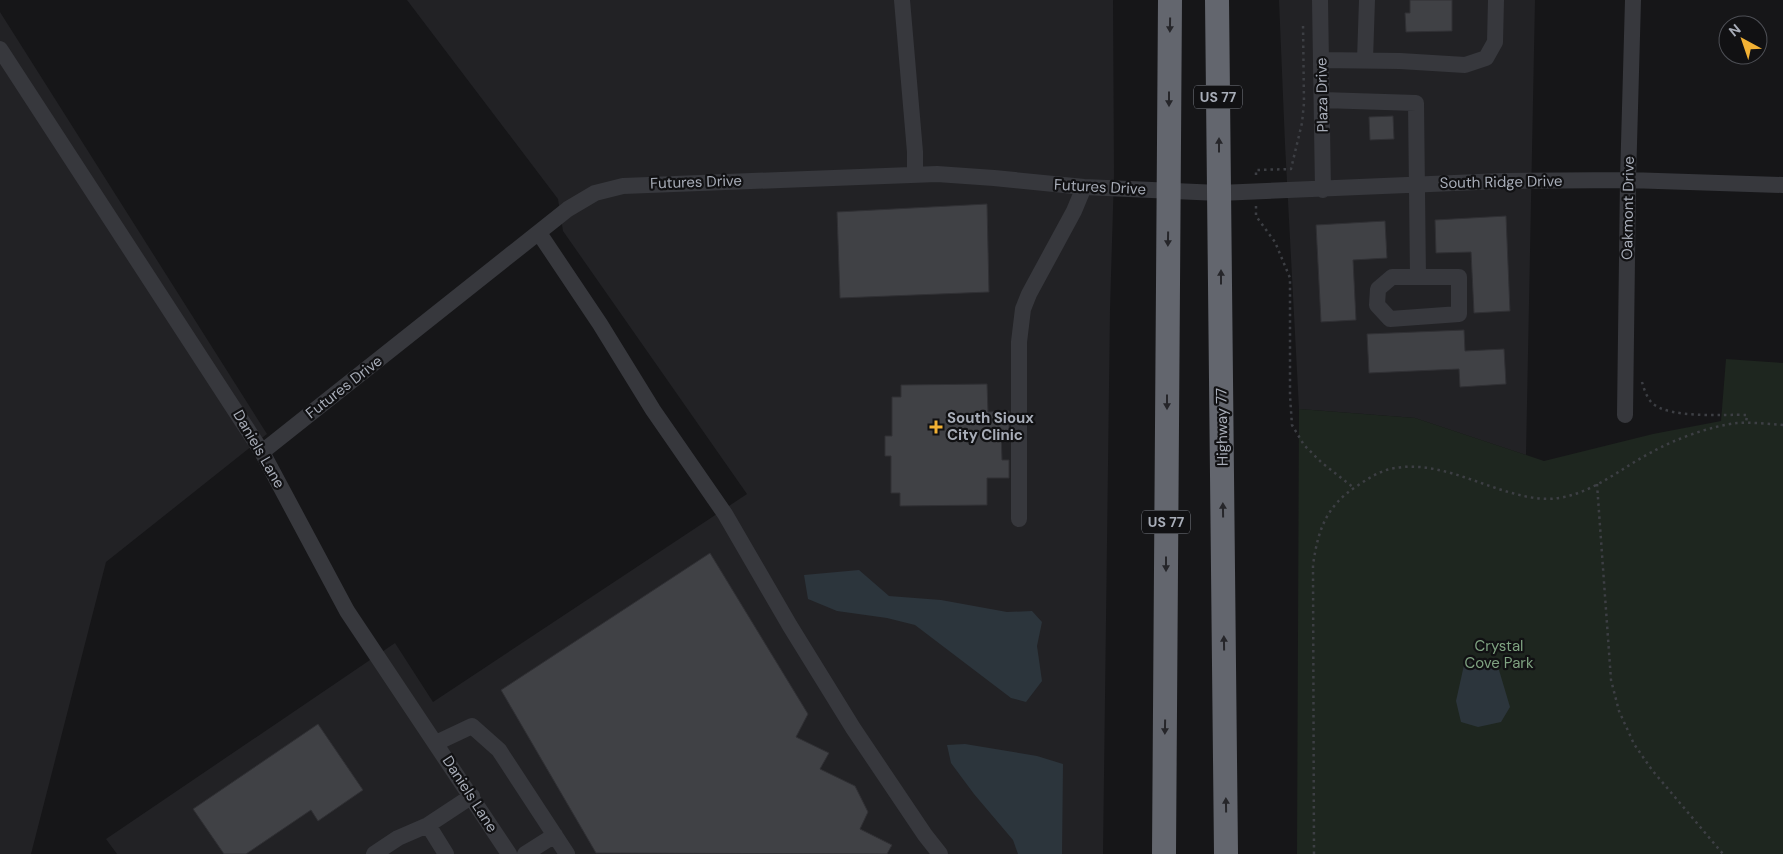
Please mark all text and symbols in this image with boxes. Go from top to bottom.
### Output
north arrow [1718,15,1768,65]
one-way arrow [1165,17,1173,33]
text: N [1725,20,1744,40]
street label: Plaza Drive [1311,57,1333,133]
road number: US 77 [1194,85,1242,108]
one-way arrow [1165,91,1173,107]
one-way arrow [1215,136,1223,152]
street label: Oakmont Drive [1617,156,1639,260]
street label: Futures Drive [650,170,742,194]
street label: South Ridge Drive [1439,171,1563,193]
street label: Futures Drive [1054,175,1146,199]
one-way arrow [1164,231,1172,247]
one-way arrow [1217,269,1225,285]
street label: Futures Drive [302,351,386,423]
street label: Highway 77 [1211,388,1233,466]
one-way arrow [1163,394,1171,410]
street label: Daniels Lane [229,406,289,492]
place label: South Sioux City Clinic [947,408,1034,445]
marker: South Sioux City Clinic [929,420,943,434]
one-way arrow [1219,502,1227,518]
road number: US 77 [1142,511,1190,534]
one-way arrow [1162,556,1170,572]
one-way arrow [1220,635,1228,651]
park label: Crystal Cove Park [1465,636,1534,673]
one-way arrow [1161,719,1169,735]
street label: Daniels Lane [438,752,502,836]
one-way arrow [1222,797,1230,813]

